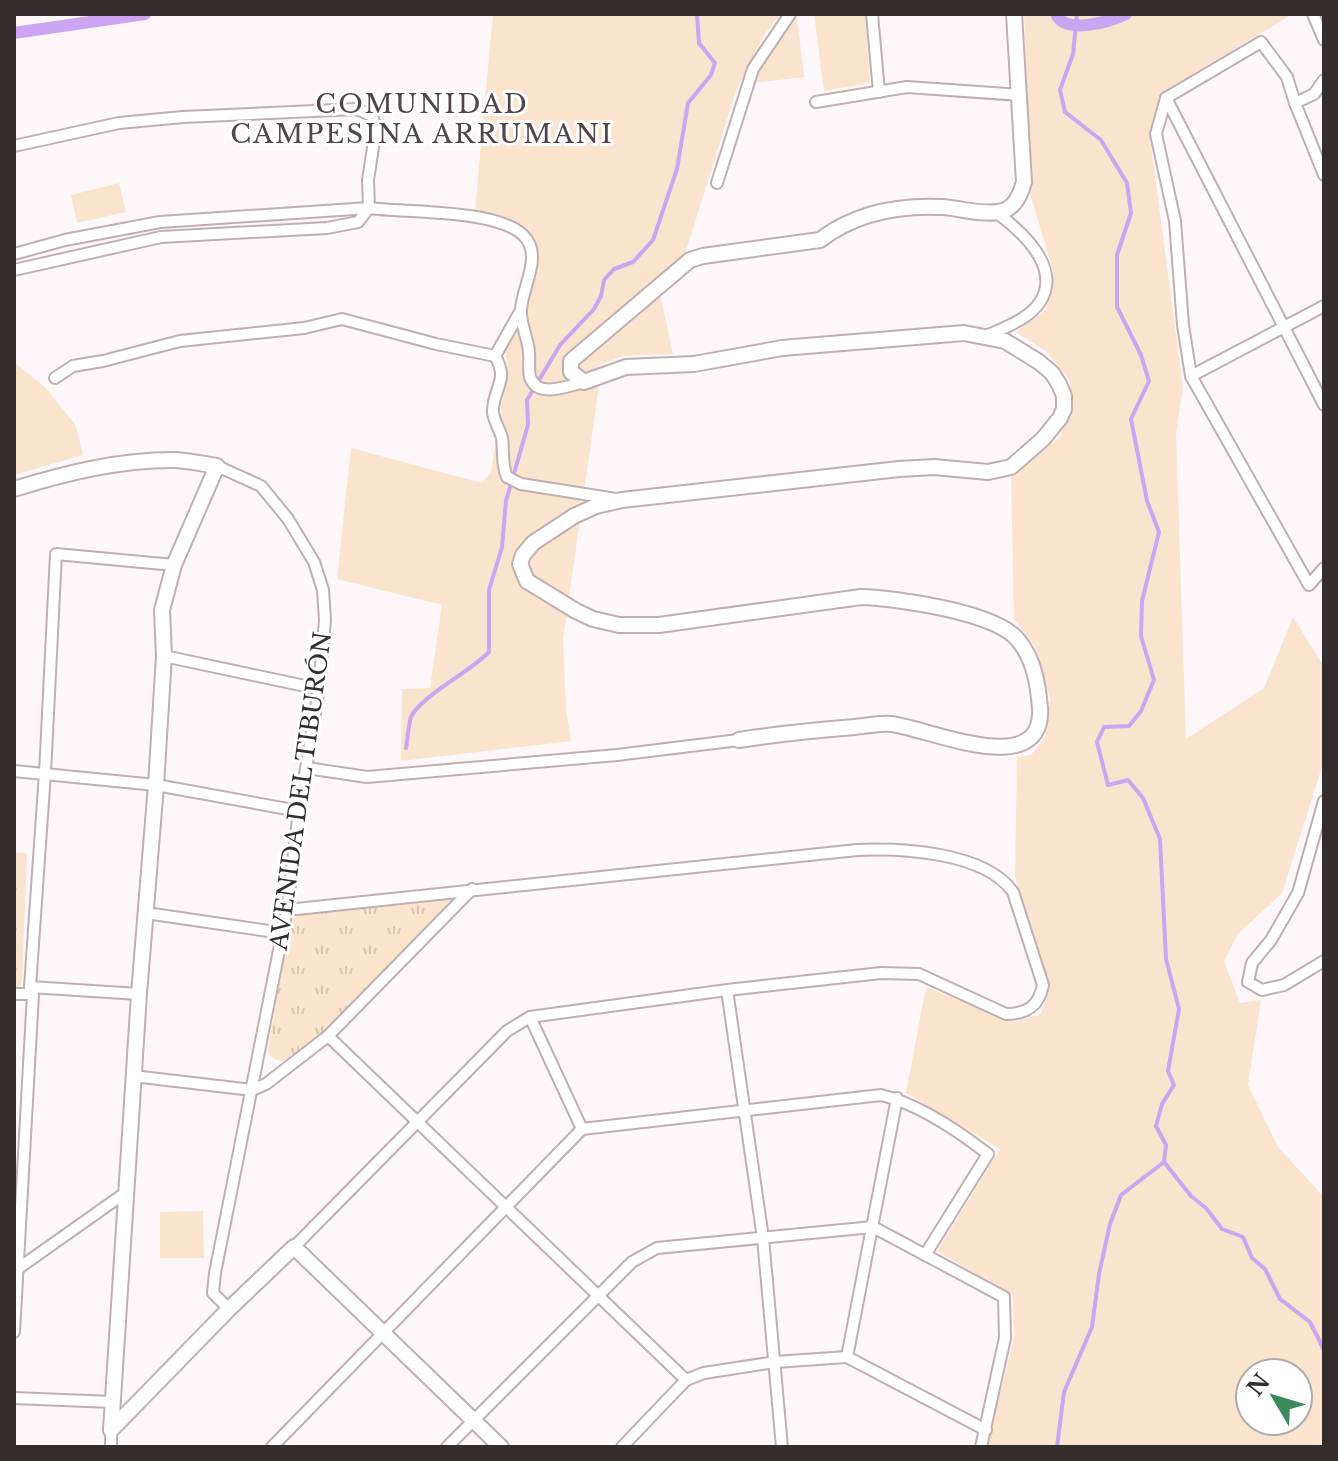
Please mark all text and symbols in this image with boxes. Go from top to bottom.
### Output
district label: COMUNIDAD CAMPESINA ARRUMANI [230,88,614,150]
street label: AVENIDA DEL TIBURÓN [264,630,337,953]
north arrow [1234,1357,1314,1437]
text: N [1242,1368,1276,1401]

